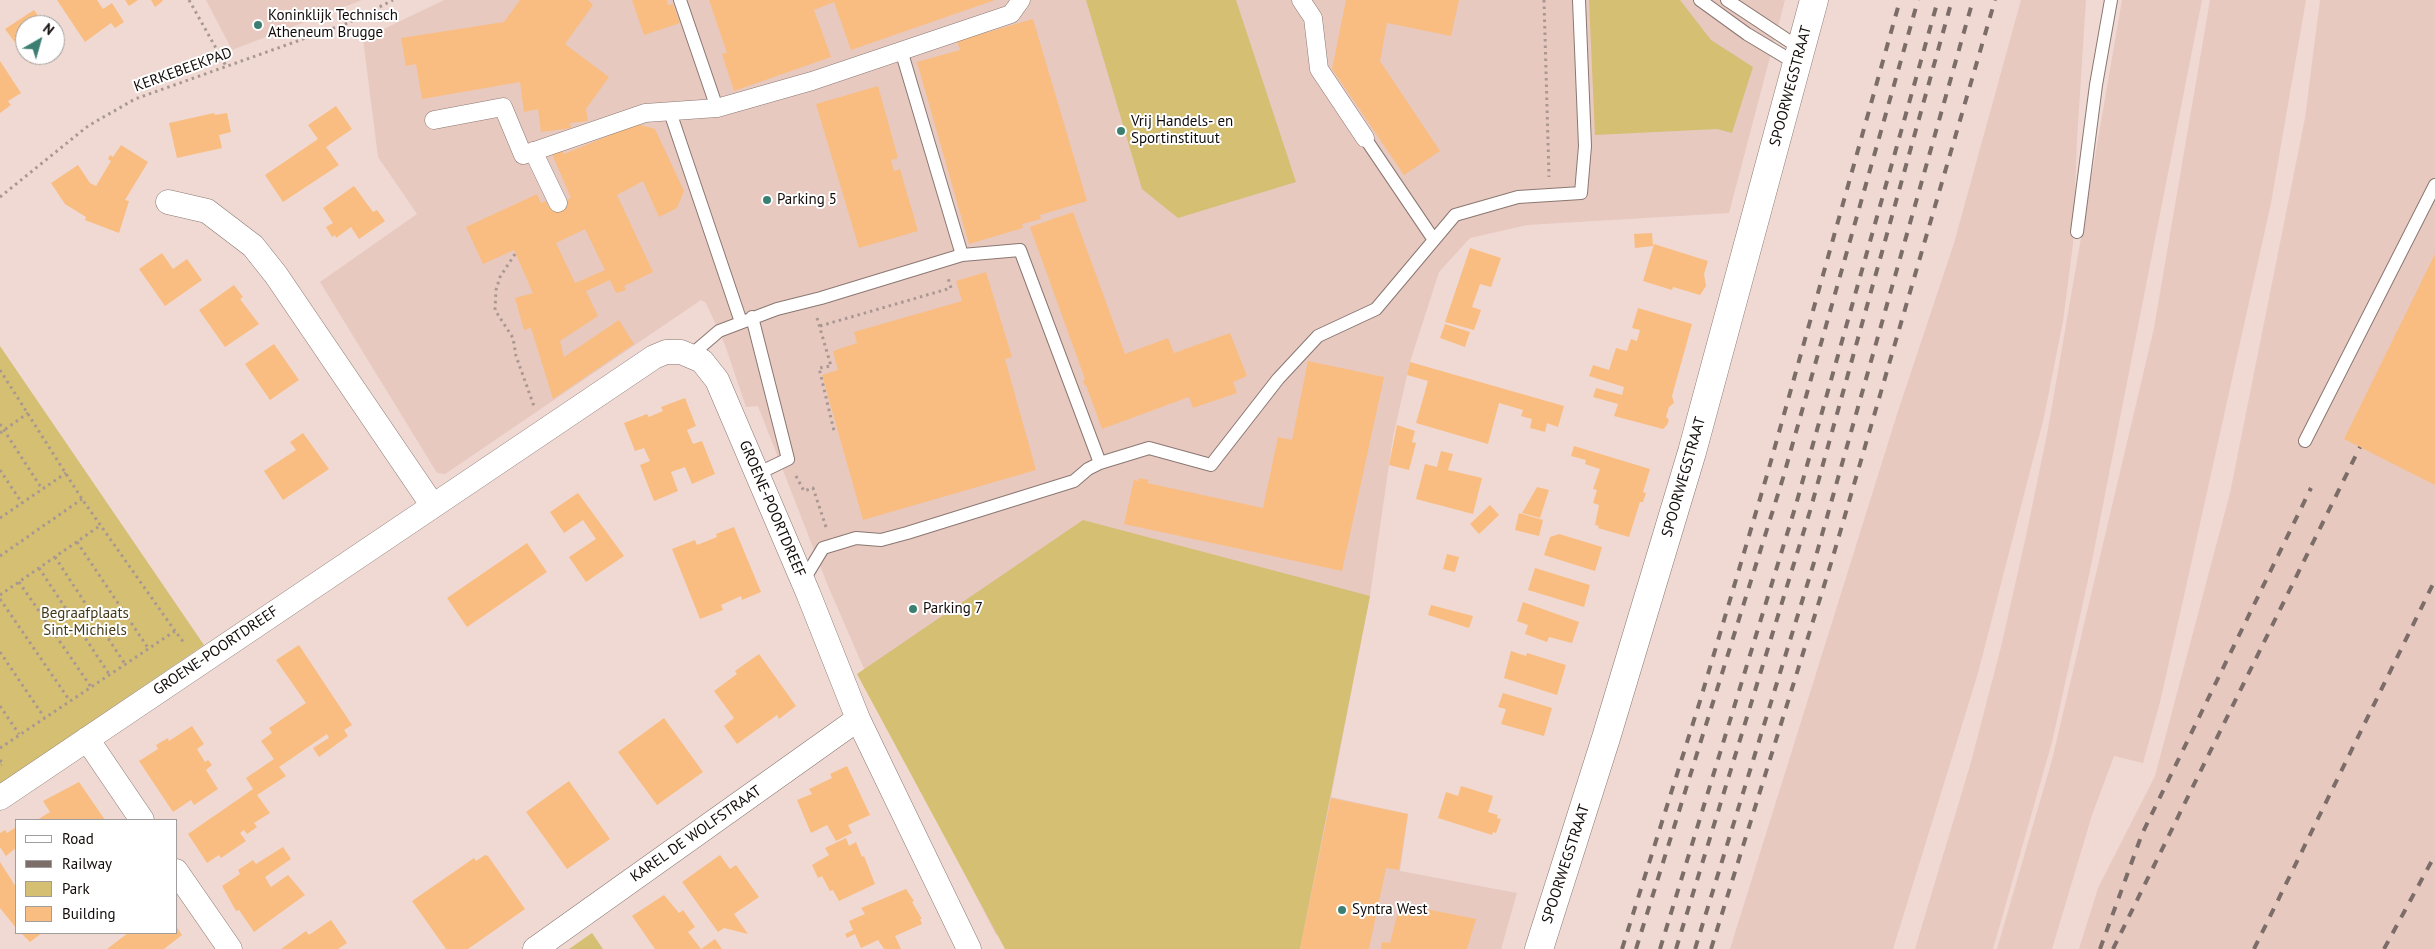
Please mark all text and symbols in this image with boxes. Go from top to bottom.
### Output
place label: Koninklijk Technisch Atheneum Brugge [268,7,398,42]
north arrow [15,15,65,65]
text: N [39,19,58,39]
marker: Koninklijk Technisch Atheneum Brugge [252,19,264,31]
street label: SPOORWEGSTRAAT [1766,24,1816,148]
street label: KERKEBEEKPAD [131,44,235,96]
place label: Vrij Handels- en Sportinstituut [1131,113,1233,148]
marker: Vrij Handels- en Sportinstituut [1115,125,1127,137]
place label: Parking 5 [777,191,837,209]
marker: Parking 5 [761,194,773,206]
street label: SPOORWEGSTRAAT [1658,415,1710,539]
street label: GROENE-POORTDREEF [735,438,809,580]
place label: Parking 7 [923,600,983,618]
street label: GROENE-POORTDREEF [150,602,282,700]
marker: Parking 7 [907,603,919,615]
park label: Begraafplaats Sint-Michiels [41,605,129,640]
street label: KAREL DE WOLFSTRAAT [627,782,765,886]
street label: SPOORWEGSTRAAT [1538,802,1594,926]
legend [15,819,178,934]
text: Road [62,829,94,848]
text: Railway [62,854,112,873]
text: Park [62,879,90,898]
place label: Syntra West [1352,901,1428,919]
text: Building [62,904,116,923]
marker: Syntra West [1336,904,1348,916]

